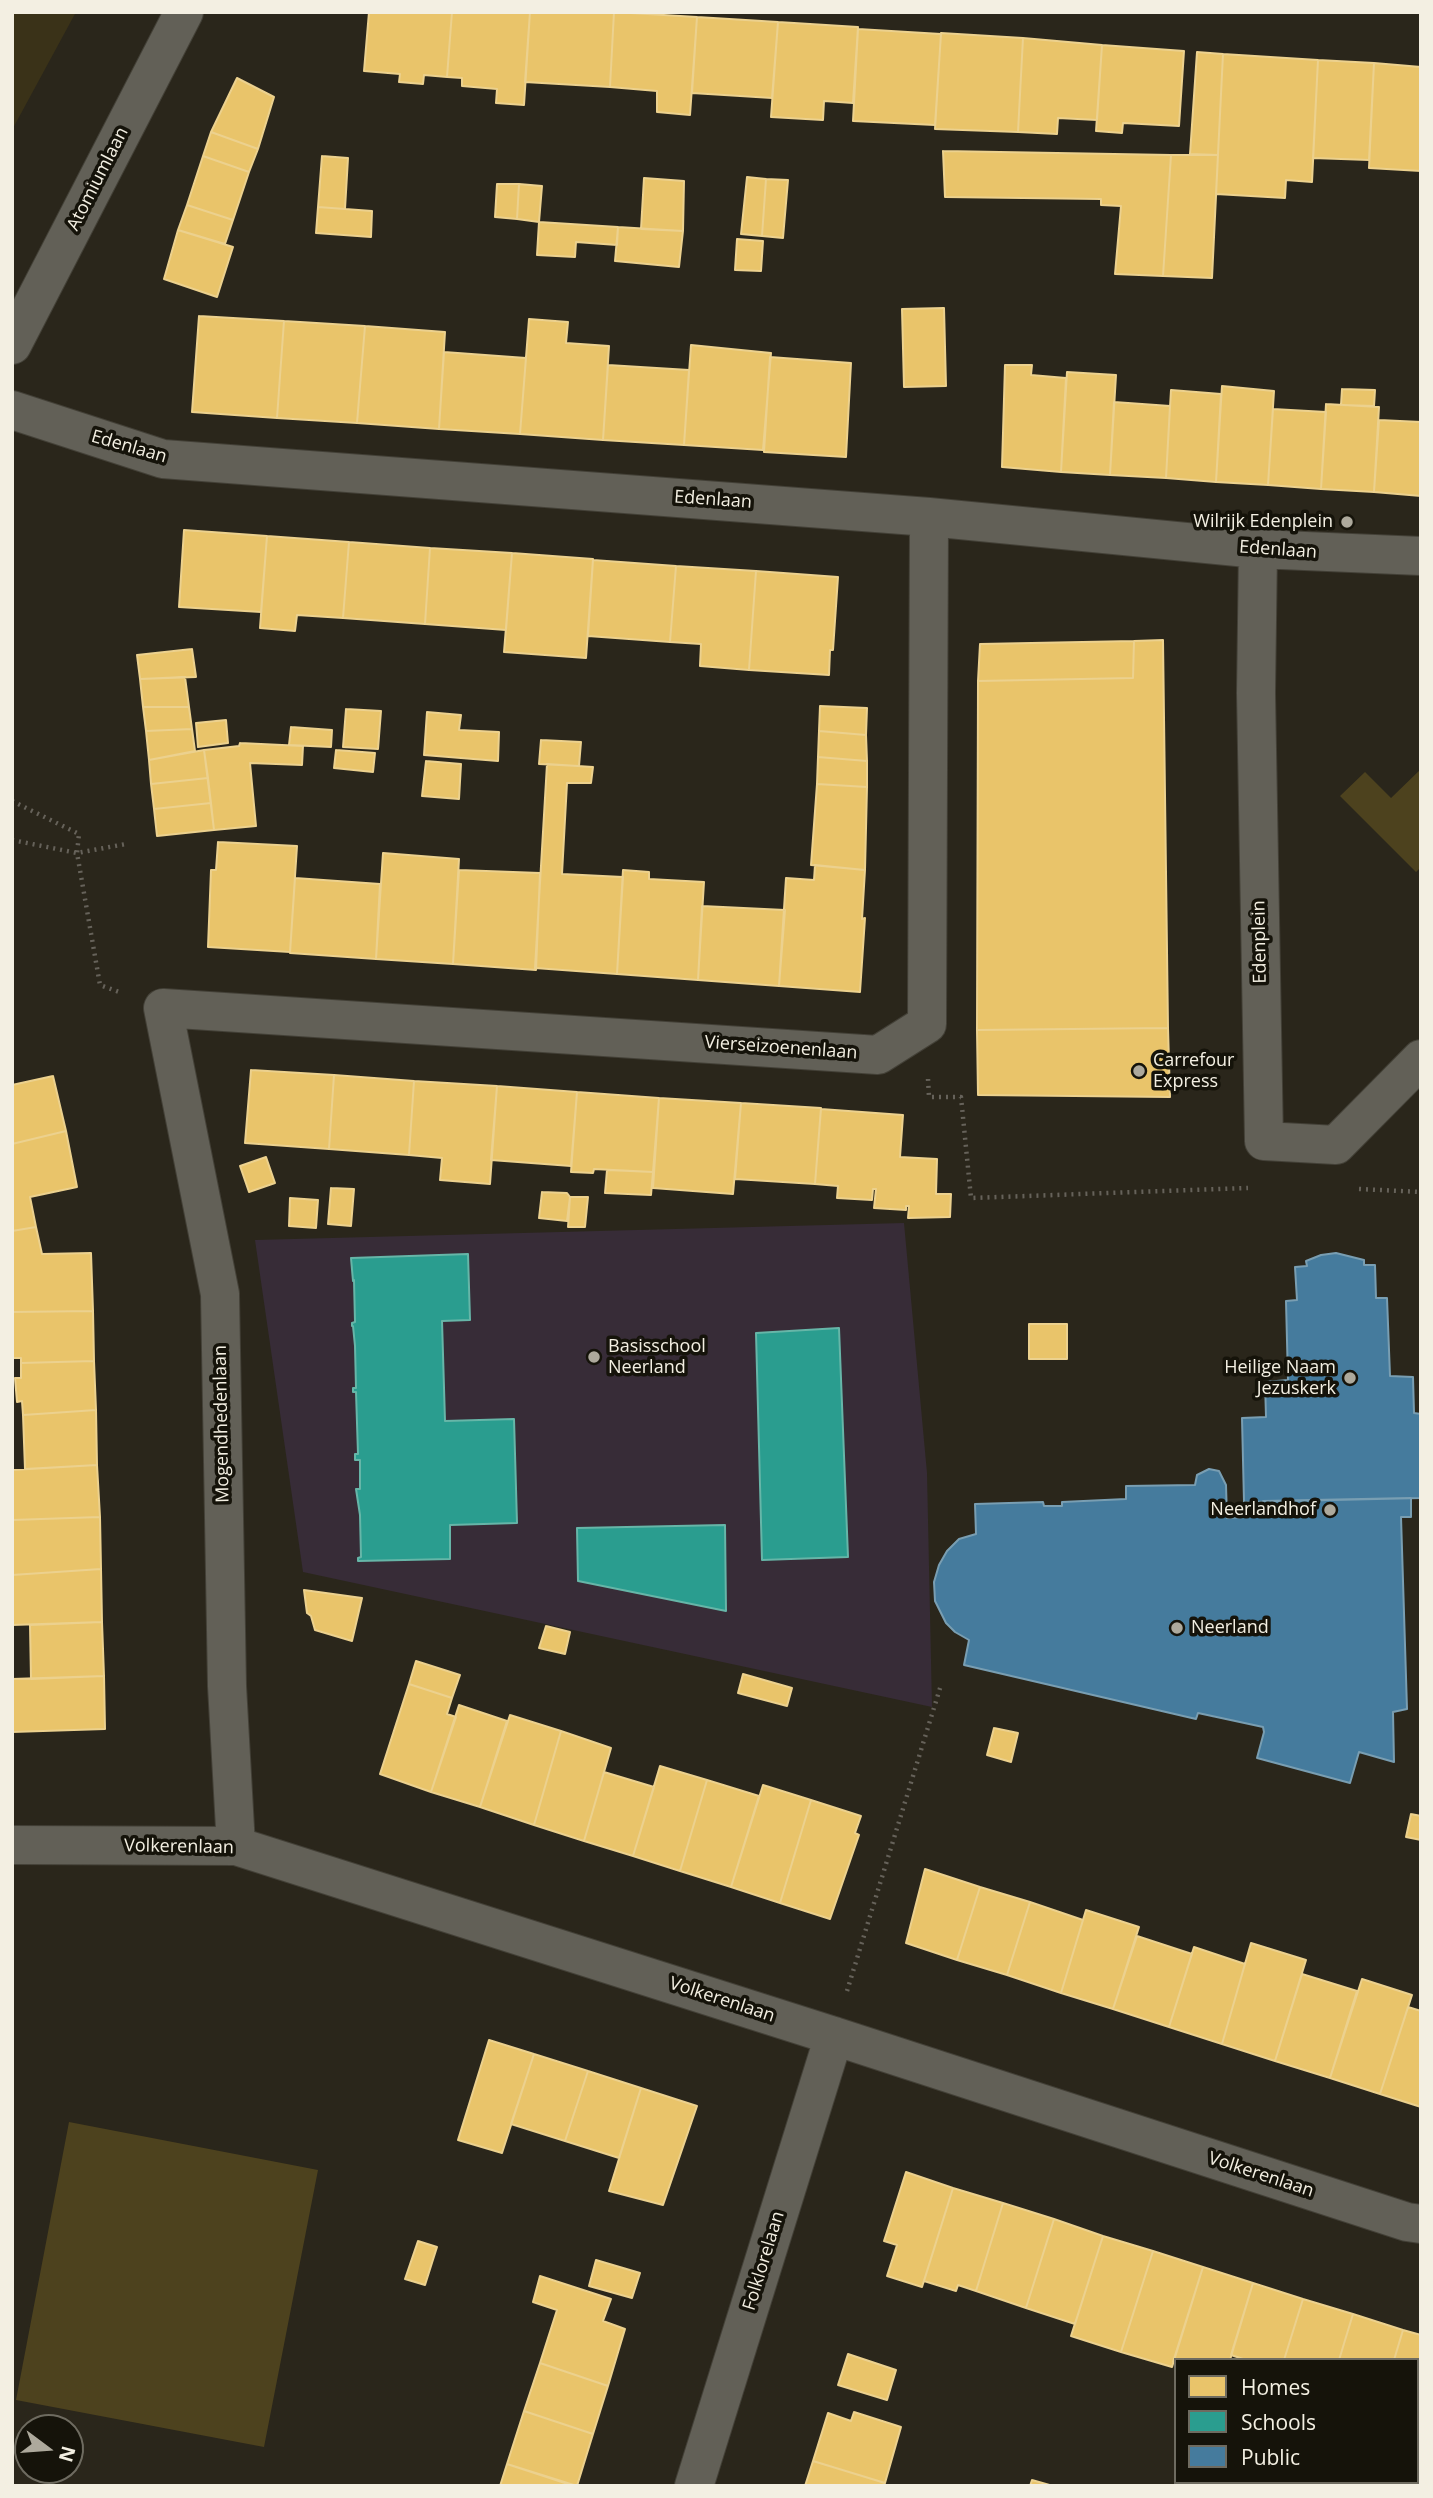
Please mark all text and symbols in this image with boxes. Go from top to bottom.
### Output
street label: Atomiumlaan [63,124,133,234]
street label: Edenlaan [89,426,169,468]
street label: Edenlaan [673,487,753,513]
place label: Wilrijk Edenplein [1193,511,1333,533]
marker: Wilrijk Edenplein [1339,514,1355,530]
street label: Edenlaan [1238,537,1318,563]
street label: Edenplein [1248,900,1272,984]
street label: Vierseizoenenlaan [704,1032,858,1064]
place label: Carrefour Express [1153,1050,1234,1092]
marker: Carrefour Express [1131,1063,1147,1079]
place label: Basisschool Neerland [608,1336,706,1378]
street label: Mogendhedenlaan [210,1345,234,1503]
marker: Basisschool Neerland [586,1349,602,1365]
place label: Heilige Naam Jezuskerk [1224,1357,1336,1400]
marker: Heilige Naam Jezuskerk [1342,1370,1358,1386]
place label: Neerlandhof [1210,1499,1316,1521]
marker: Neerlandhof [1322,1502,1338,1518]
place label: Neerland [1191,1617,1269,1639]
marker: Neerland [1169,1620,1185,1636]
street label: Volkerenlaan [124,1835,234,1859]
street label: Volkerenlaan [666,1973,778,2027]
street label: Volkerenlaan [1205,2148,1317,2202]
street label: Folklorelaan [739,2209,789,2313]
legend [1174,2358,1419,2484]
text: Homes [1241,2373,1310,2401]
text: Schools [1241,2408,1316,2436]
north arrow [14,2414,84,2484]
text: N [53,2443,82,2465]
text: Public [1241,2443,1300,2471]

